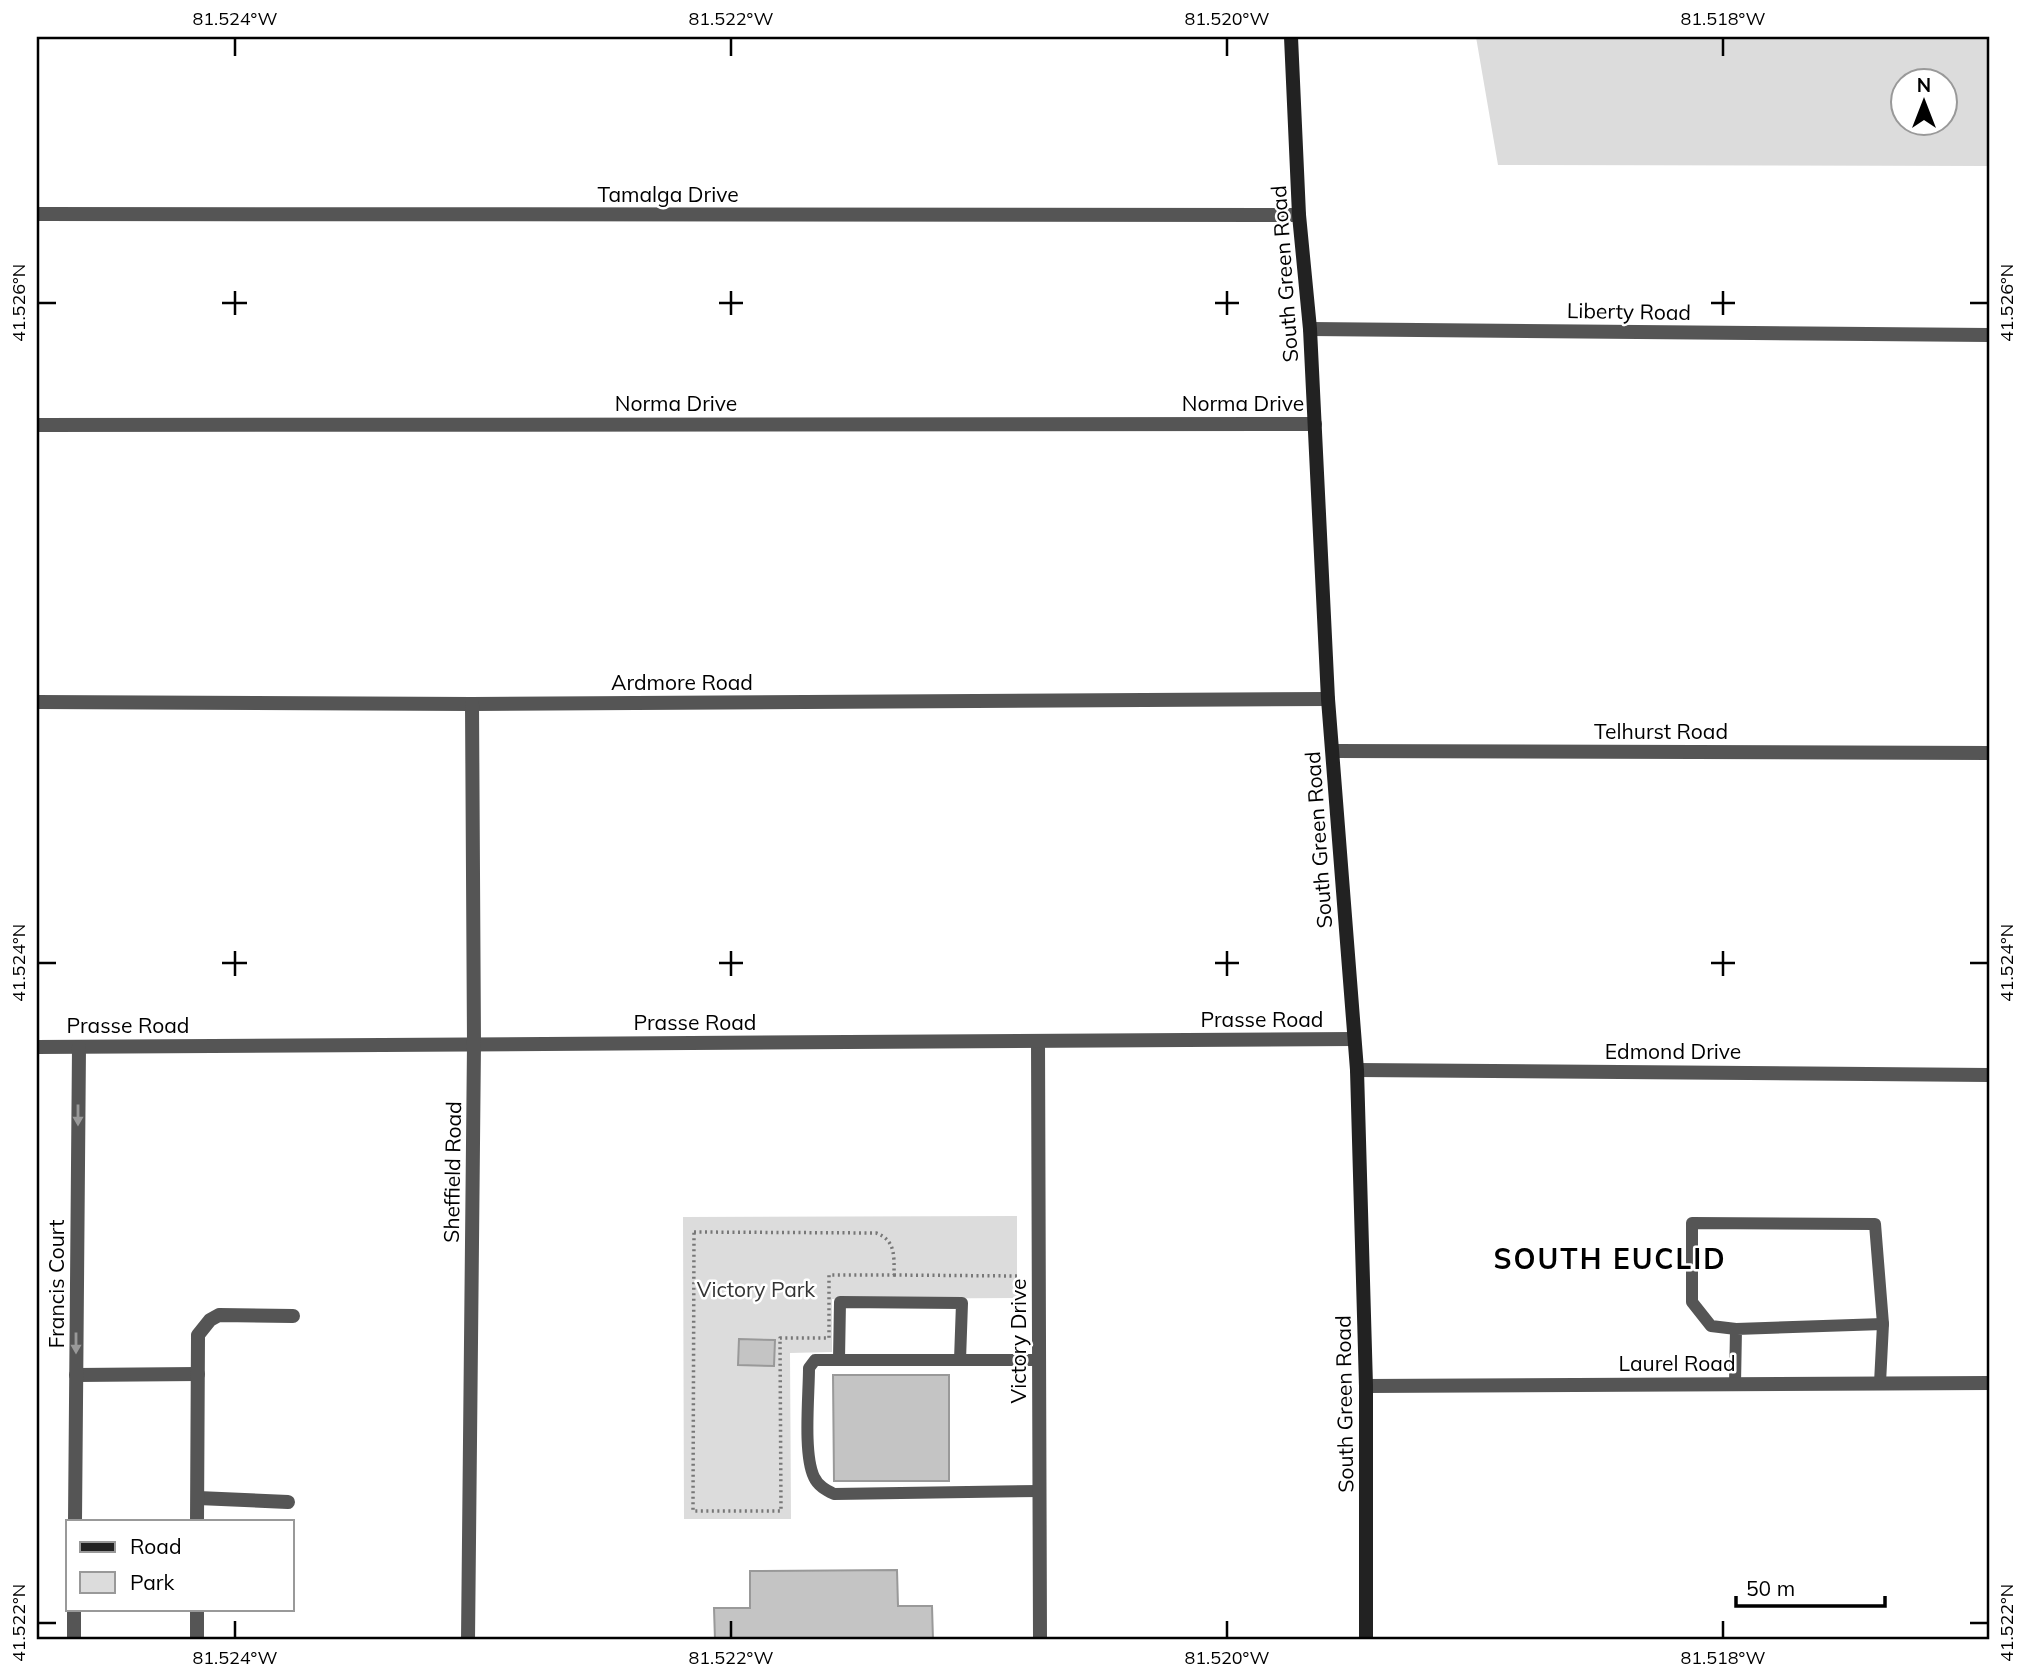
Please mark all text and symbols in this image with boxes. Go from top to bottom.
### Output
text: 81.524°W [192,7,278,30]
text: 81.522°W [688,7,774,30]
text: 81.520°W [1184,7,1270,30]
text: 81.518°W [1680,7,1766,30]
north arrow [1890,66,1960,136]
text: N [1917,73,1931,97]
street label: Tamalga Drive [597,181,739,207]
street label: South Green Road [1265,185,1303,363]
text: 41.526°N [7,264,30,342]
text: 41.526°N [1995,264,2018,342]
street label: Liberty Road [1567,297,1691,325]
street label: Norma Drive [615,390,737,416]
street label: Norma Drive [1182,390,1304,416]
street label: Ardmore Road [611,669,753,695]
street label: Telhurst Road [1594,718,1728,744]
street label: South Green Road [1299,751,1337,929]
text: 41.524°N [7,924,30,1002]
text: 41.524°N [1995,924,2018,1002]
street label: Prasse Road [1201,1006,1323,1032]
street label: Prasse Road [634,1009,756,1035]
street label: Prasse Road [67,1012,189,1038]
street label: Edmond Drive [1605,1038,1741,1064]
street label: Sheffield Road [438,1101,466,1243]
one-way arrow [72,1104,84,1126]
street label: Francis Court [43,1220,69,1348]
district label: SOUTH EUCLID [1493,1241,1727,1276]
park label: Victory Park [697,1276,815,1302]
street label: Victory Drive [1005,1279,1031,1403]
street label: South Green Road [1329,1315,1359,1493]
one-way arrow [71,1332,82,1354]
street label: Laurel Road [1618,1350,1736,1376]
legend [66,1520,294,1610]
text: Road [130,1533,181,1559]
scale bar [1736,1565,1884,1609]
text: Park [130,1569,174,1595]
text: 50 m [1746,1575,1795,1601]
text: 41.522°N [7,1584,30,1662]
text: 41.522°N [1995,1584,2018,1662]
text: 81.524°W [192,1646,278,1669]
text: 81.522°W [688,1646,774,1669]
text: 81.520°W [1184,1646,1270,1669]
text: 81.518°W [1680,1646,1766,1669]

